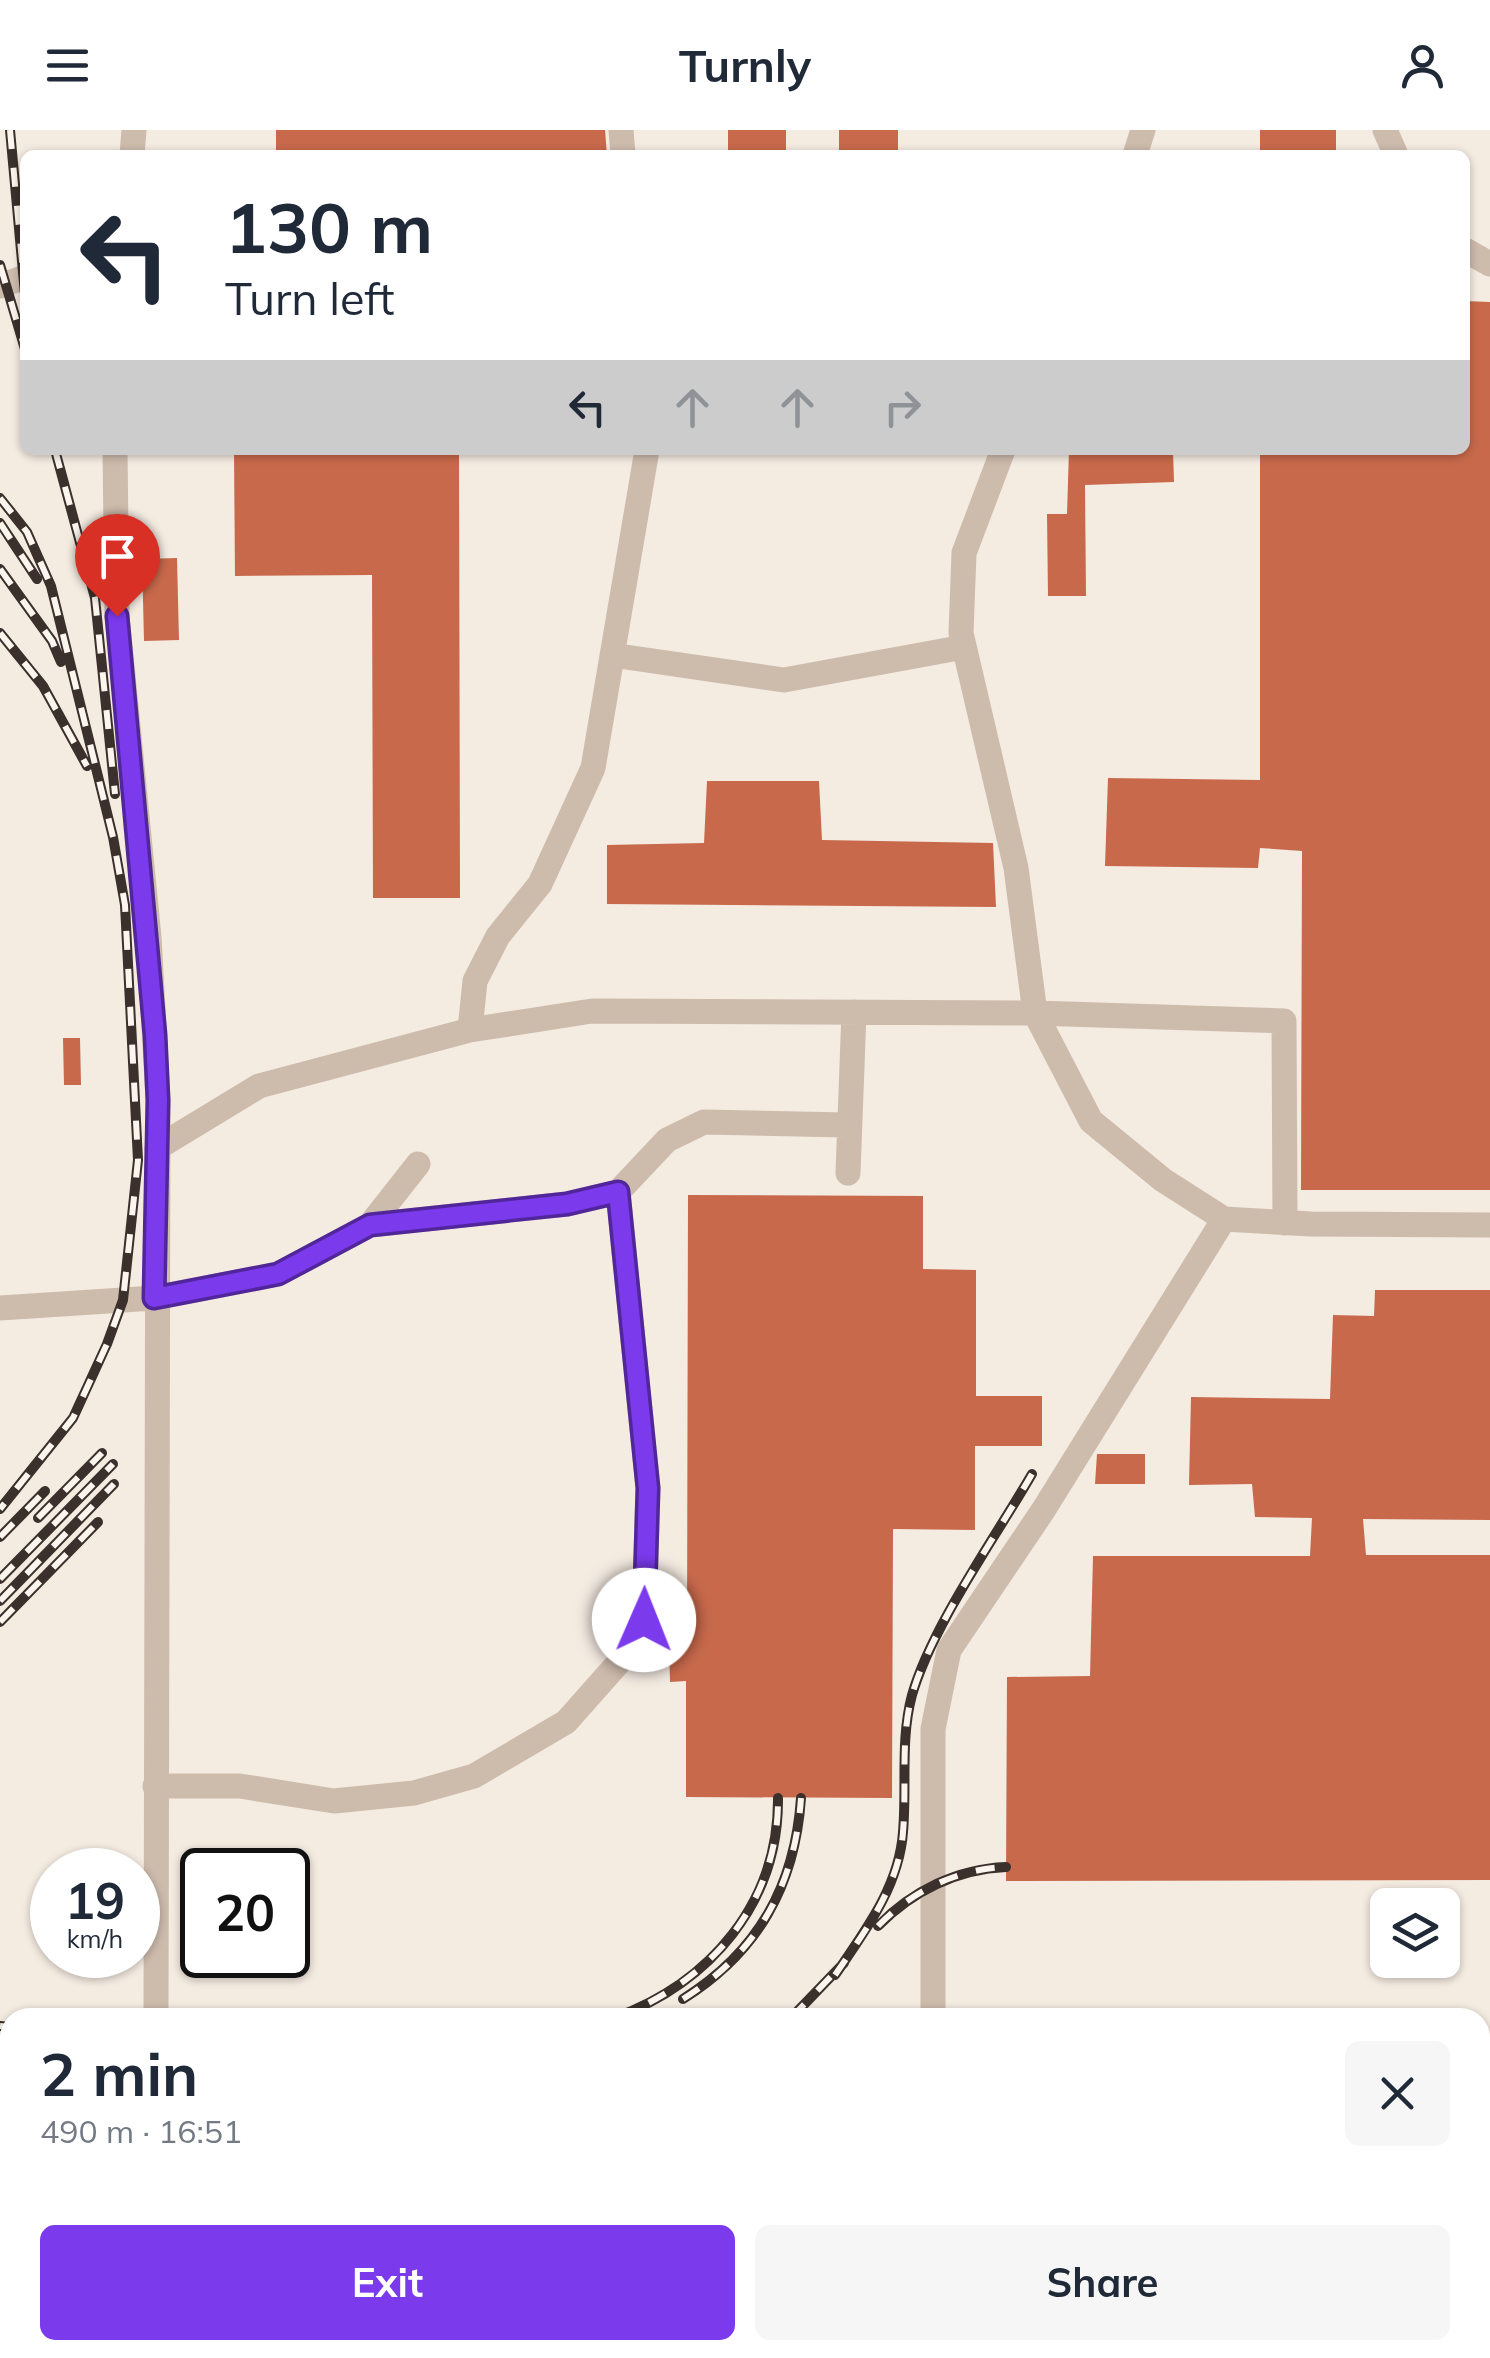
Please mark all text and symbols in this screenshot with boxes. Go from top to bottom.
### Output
text: Turnly [679,37,811,93]
icon: menu [40,38,95,93]
icon: person [1395,38,1450,93]
text: 130 m [225,183,433,271]
icon: left [60,190,190,320]
text: Turn left [225,270,394,326]
icon: left [560,380,615,435]
icon: ahead [665,380,720,435]
icon: ahead [770,380,825,435]
icon: right [875,380,930,435]
pin [75,514,160,617]
icon: arrive [90,529,145,584]
position arrow [592,1568,696,1672]
speed limit sign: 20 [180,1848,310,1978]
text: 19 [65,1869,125,1932]
map controls [1370,1888,1460,1978]
button: layers [1370,1888,1460,1978]
text: km/h [67,1923,123,1954]
text: 2 min [40,2036,198,2111]
button: close [1345,2041,1450,2146]
text: 490 m · 16:51 [40,2111,242,2151]
button: Exit [40,2225,735,2340]
button: Share [755,2225,1450,2340]

